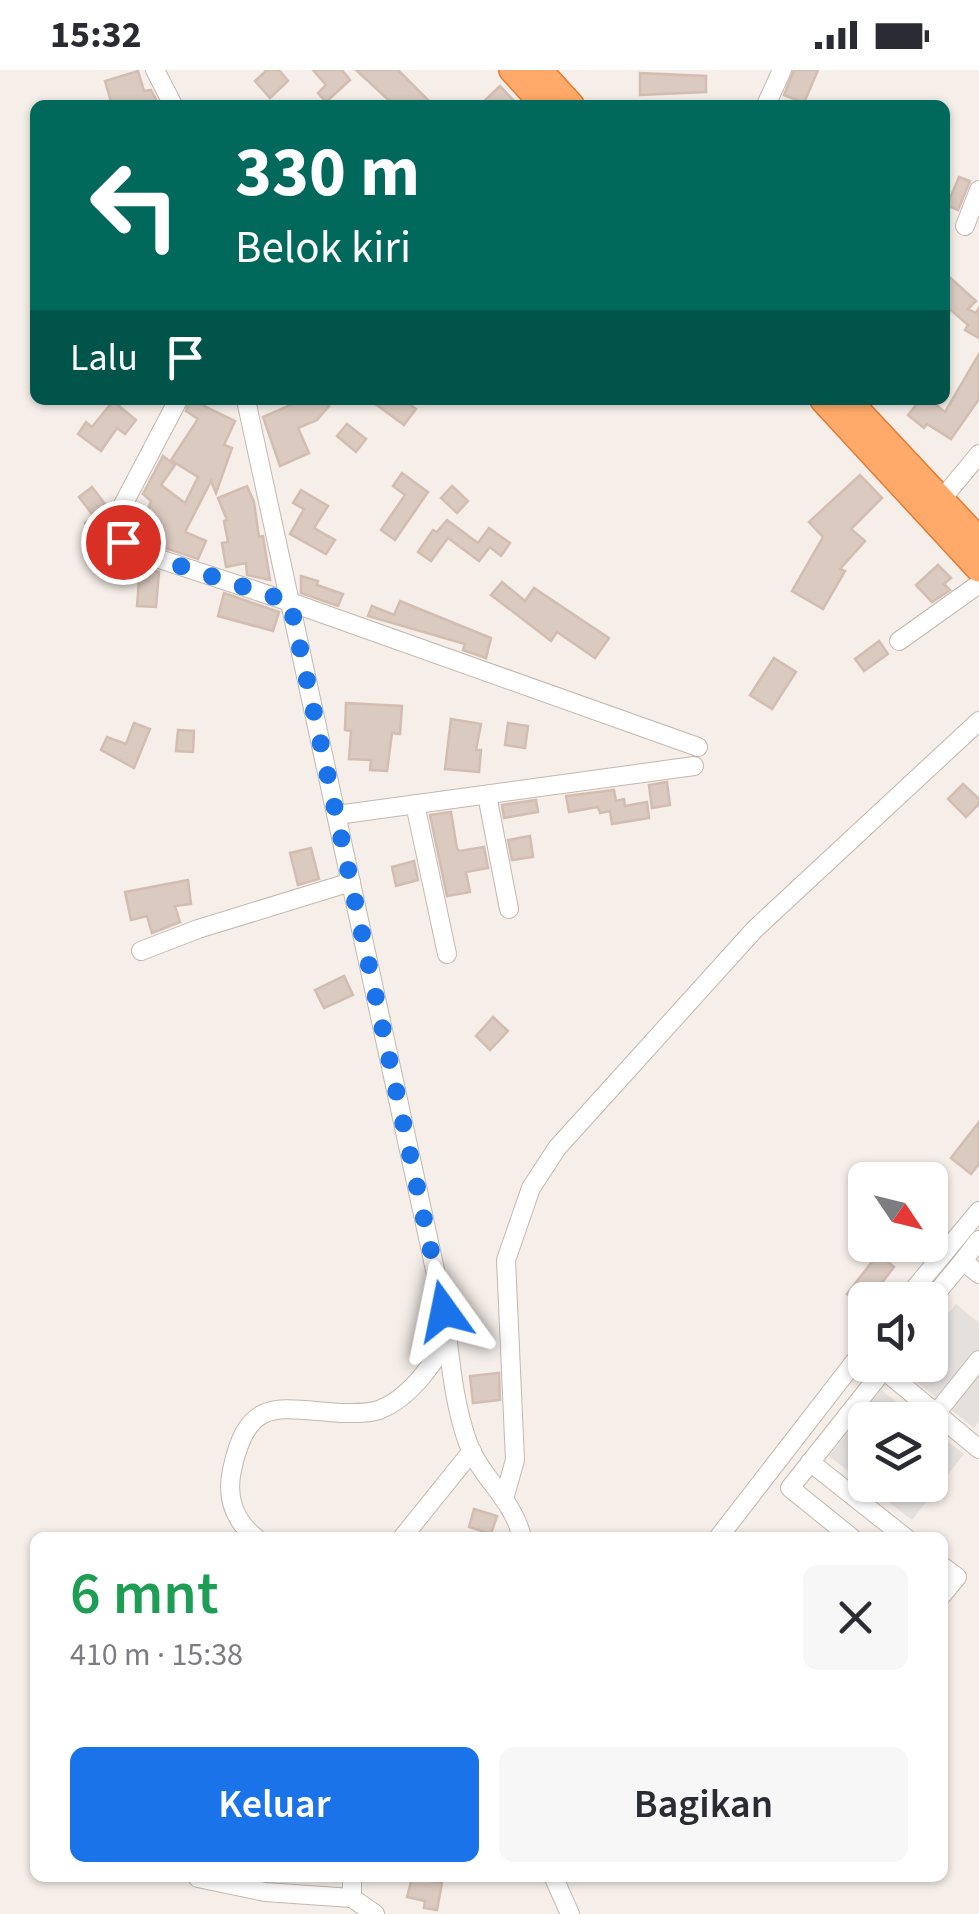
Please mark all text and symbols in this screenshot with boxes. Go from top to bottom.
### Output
text: 15:32 [50,8,142,62]
text: 330 m [235,123,420,223]
icon: left [70,140,200,270]
text: Belok kiri [235,216,411,280]
icon: arrive [158,330,213,385]
text: Lalu [70,331,138,385]
pin [81,500,166,585]
icon: arrive [96,515,151,570]
north arrow [848,1162,948,1262]
map controls [848,1162,948,1502]
position arrow [392,1259,496,1363]
button: sound [848,1282,948,1382]
button: layers [848,1402,948,1502]
text: 6 mnt [70,1552,219,1637]
button: close [803,1565,908,1670]
text: 410 m · 15:38 [70,1632,243,1678]
button: Keluar [70,1747,479,1862]
button: Bagikan [499,1747,908,1862]

